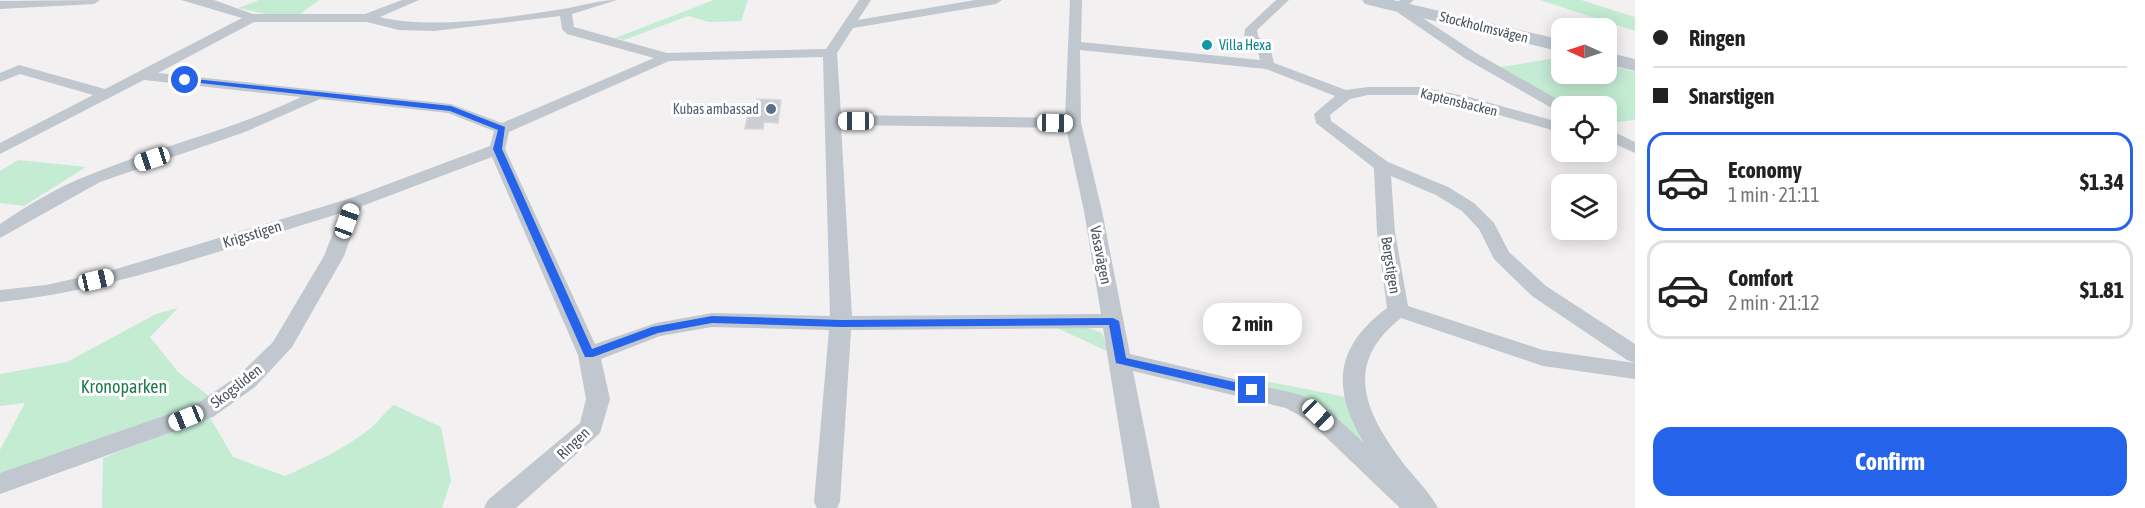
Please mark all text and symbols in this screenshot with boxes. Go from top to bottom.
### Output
street label: Stockholmsvägen [1438,8,1530,46]
north arrow [1551,18,1617,84]
map controls [1551,18,1617,240]
text: Ringen [1689,25,1745,51]
place label: Villa Hexa [1219,37,1271,53]
marker: Villa Hexa [1200,38,1214,52]
route start [171,66,198,93]
text: Snarstigen [1689,83,1774,109]
street label: Kaptensbacken [1419,85,1499,119]
button: locate [1551,96,1617,162]
place label: Kubas ambassad [673,101,759,117]
marker: Kubas ambassad [764,102,778,116]
car [838,112,874,130]
car [1037,114,1073,132]
car [132,145,172,173]
icon: car [1656,155,1710,209]
text: Economy [1728,157,1802,183]
text: $1.34 [2080,169,2124,195]
button: layers [1551,174,1617,240]
text: 1 min · 21:11 [1728,183,1820,206]
car [332,201,362,241]
street label: Krigsstigen [221,217,283,251]
street label: Vasavägen [1087,224,1115,286]
street label: Bergstigen [1378,235,1404,295]
icon: car [1656,263,1710,317]
text: Comfort [1728,265,1793,291]
car [76,267,116,293]
text: $1.81 [2080,277,2124,303]
text: 2 min · 21:12 [1728,291,1820,314]
callout: 2 min [1202,303,1302,345]
text: 2 min [1232,312,1273,335]
street label: Skogsliden [207,361,265,411]
park label: Kronoparken [81,376,167,397]
route end [1238,376,1265,403]
car [1299,396,1337,434]
car [166,403,206,433]
street label: Ringen [553,424,593,462]
button: Confirm [1653,427,2127,496]

